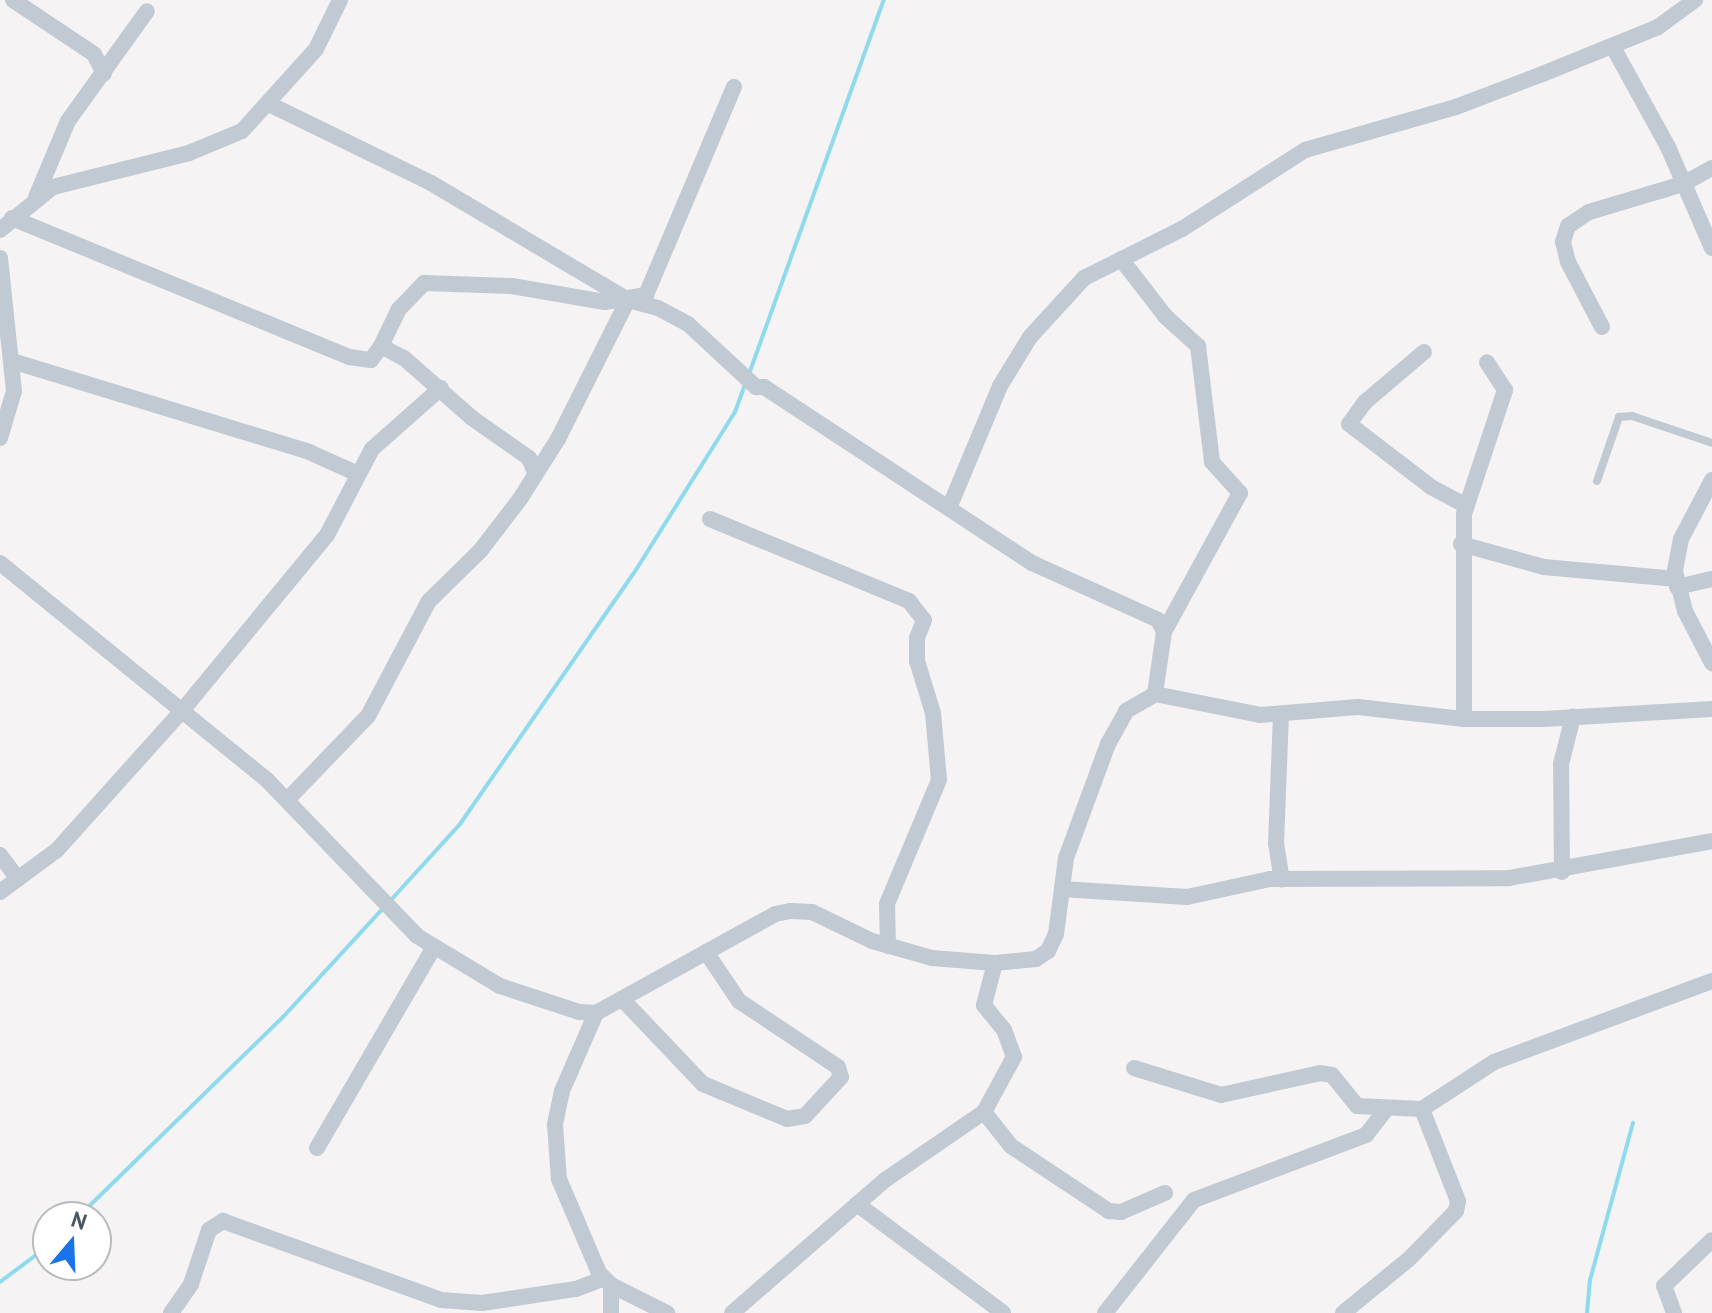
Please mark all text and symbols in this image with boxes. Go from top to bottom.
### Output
north arrow [32,1201,112,1281]
text: N [68,1205,91,1236]

